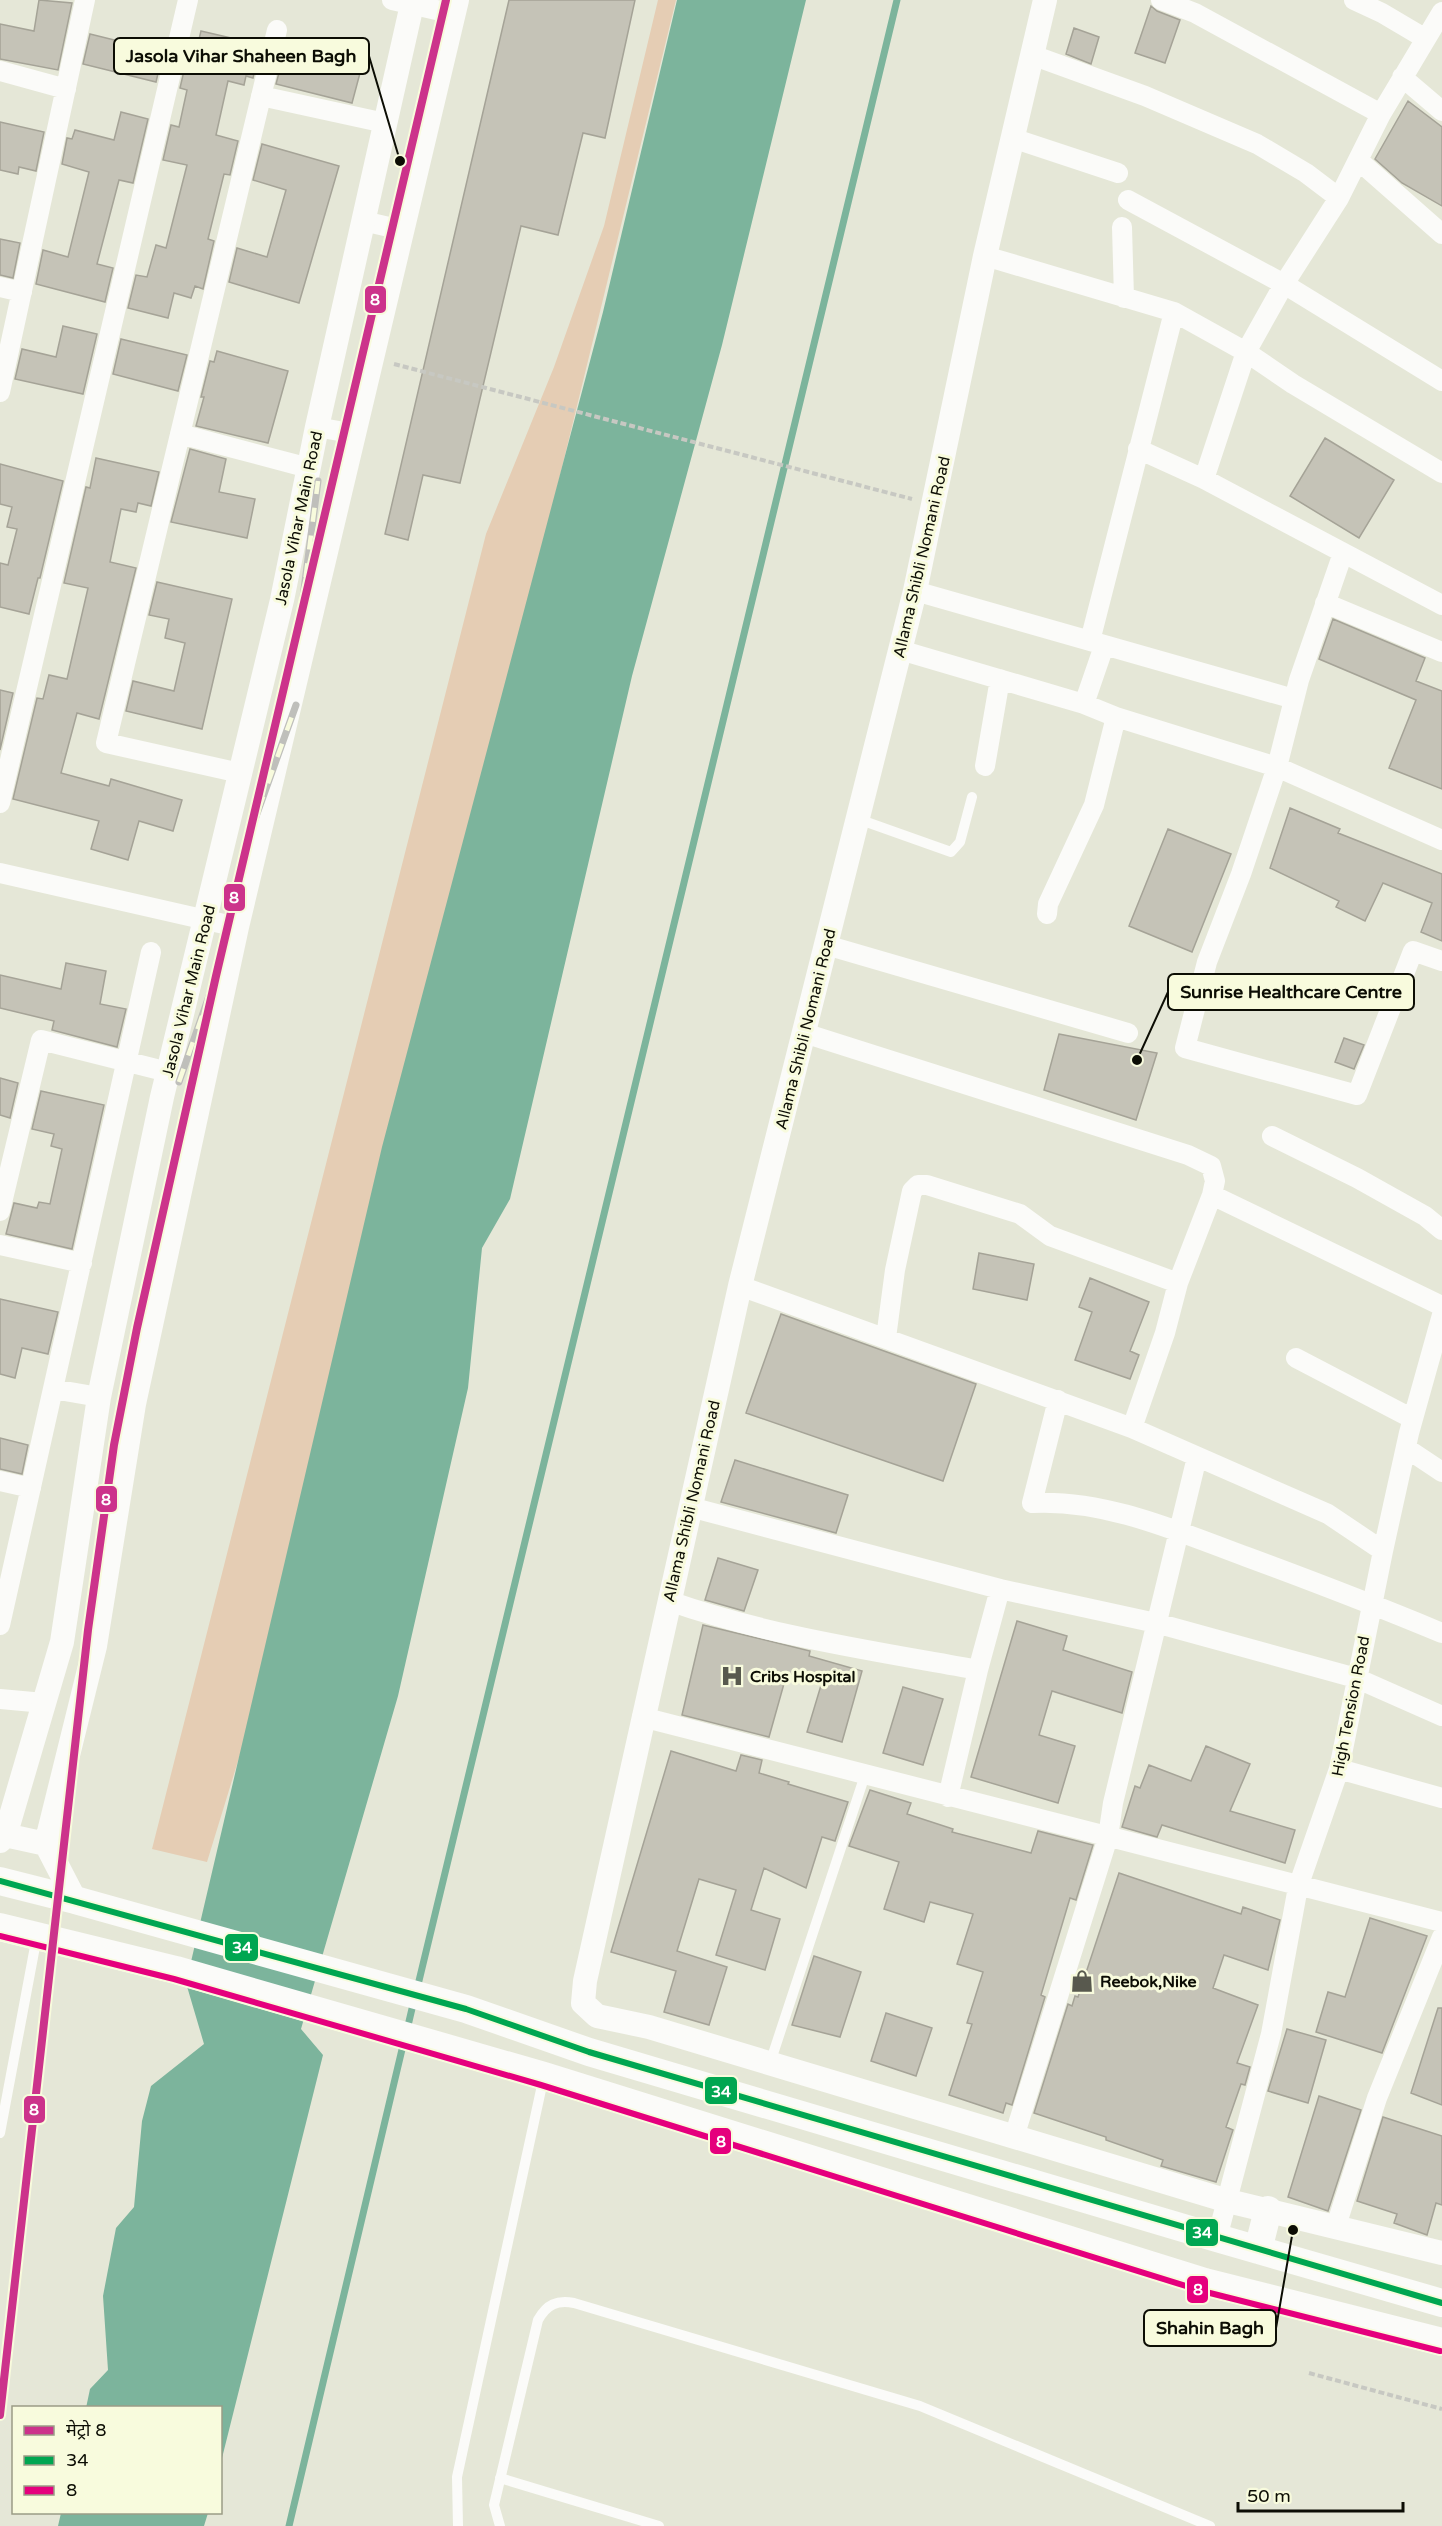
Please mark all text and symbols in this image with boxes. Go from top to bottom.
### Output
callout: Jasola Vihar Shaheen Bagh [114,38,369,74]
text: Jasola Vihar Shaheen Bagh [125,45,356,67]
line badge: 8 [364,285,387,314]
text: 8 [370,290,380,310]
street label: Jasola Vihar Main Road [271,429,327,607]
street label: Allama Shibli Nomani Road [889,454,955,660]
line badge: 8 [223,883,246,912]
text: 8 [229,888,239,908]
street label: Jasola Vihar Main Road [158,903,220,1080]
street label: Allama Shibli Nomani Road [771,927,841,1132]
callout: Sunrise Healthcare Centre [1168,974,1414,1010]
text: Sunrise Healthcare Centre [1180,981,1402,1003]
street label: Allama Shibli Nomani Road [659,1398,725,1604]
line badge: 8 [95,1485,118,1513]
text: 8 [101,1490,111,1510]
street label: High Tension Road [1328,1634,1374,1778]
hospital icon: Cribs Hospital [719,1663,745,1689]
place label: Cribs Hospital [750,1667,856,1687]
line badge: 34 [224,1933,259,1962]
text: 34 [232,1938,252,1958]
shop icon: Reebok,Nike [1069,1968,1095,1994]
place label: Reebok,Nike [1100,1972,1197,1992]
line badge: 34 [704,2076,738,2105]
text: 34 [711,2082,731,2102]
line badge: 8 [23,2095,46,2124]
text: 8 [29,2100,39,2120]
line badge: 8 [709,2127,732,2155]
text: 8 [716,2132,726,2152]
line badge: 34 [1185,2218,1219,2247]
text: 34 [1192,2223,1212,2243]
line badge: 8 [1186,2275,1209,2304]
text: 8 [1193,2280,1203,2300]
callout: Shahin Bagh [1144,2310,1276,2346]
text: Shahin Bagh [1156,2317,1264,2339]
legend [12,2406,222,2514]
text: मेट्रो 8 [66,2419,106,2441]
text: 34 [66,2449,89,2471]
scale bar [1238,2475,1403,2513]
text: 8 [66,2479,77,2501]
text: 50 m [1247,2485,1291,2507]

